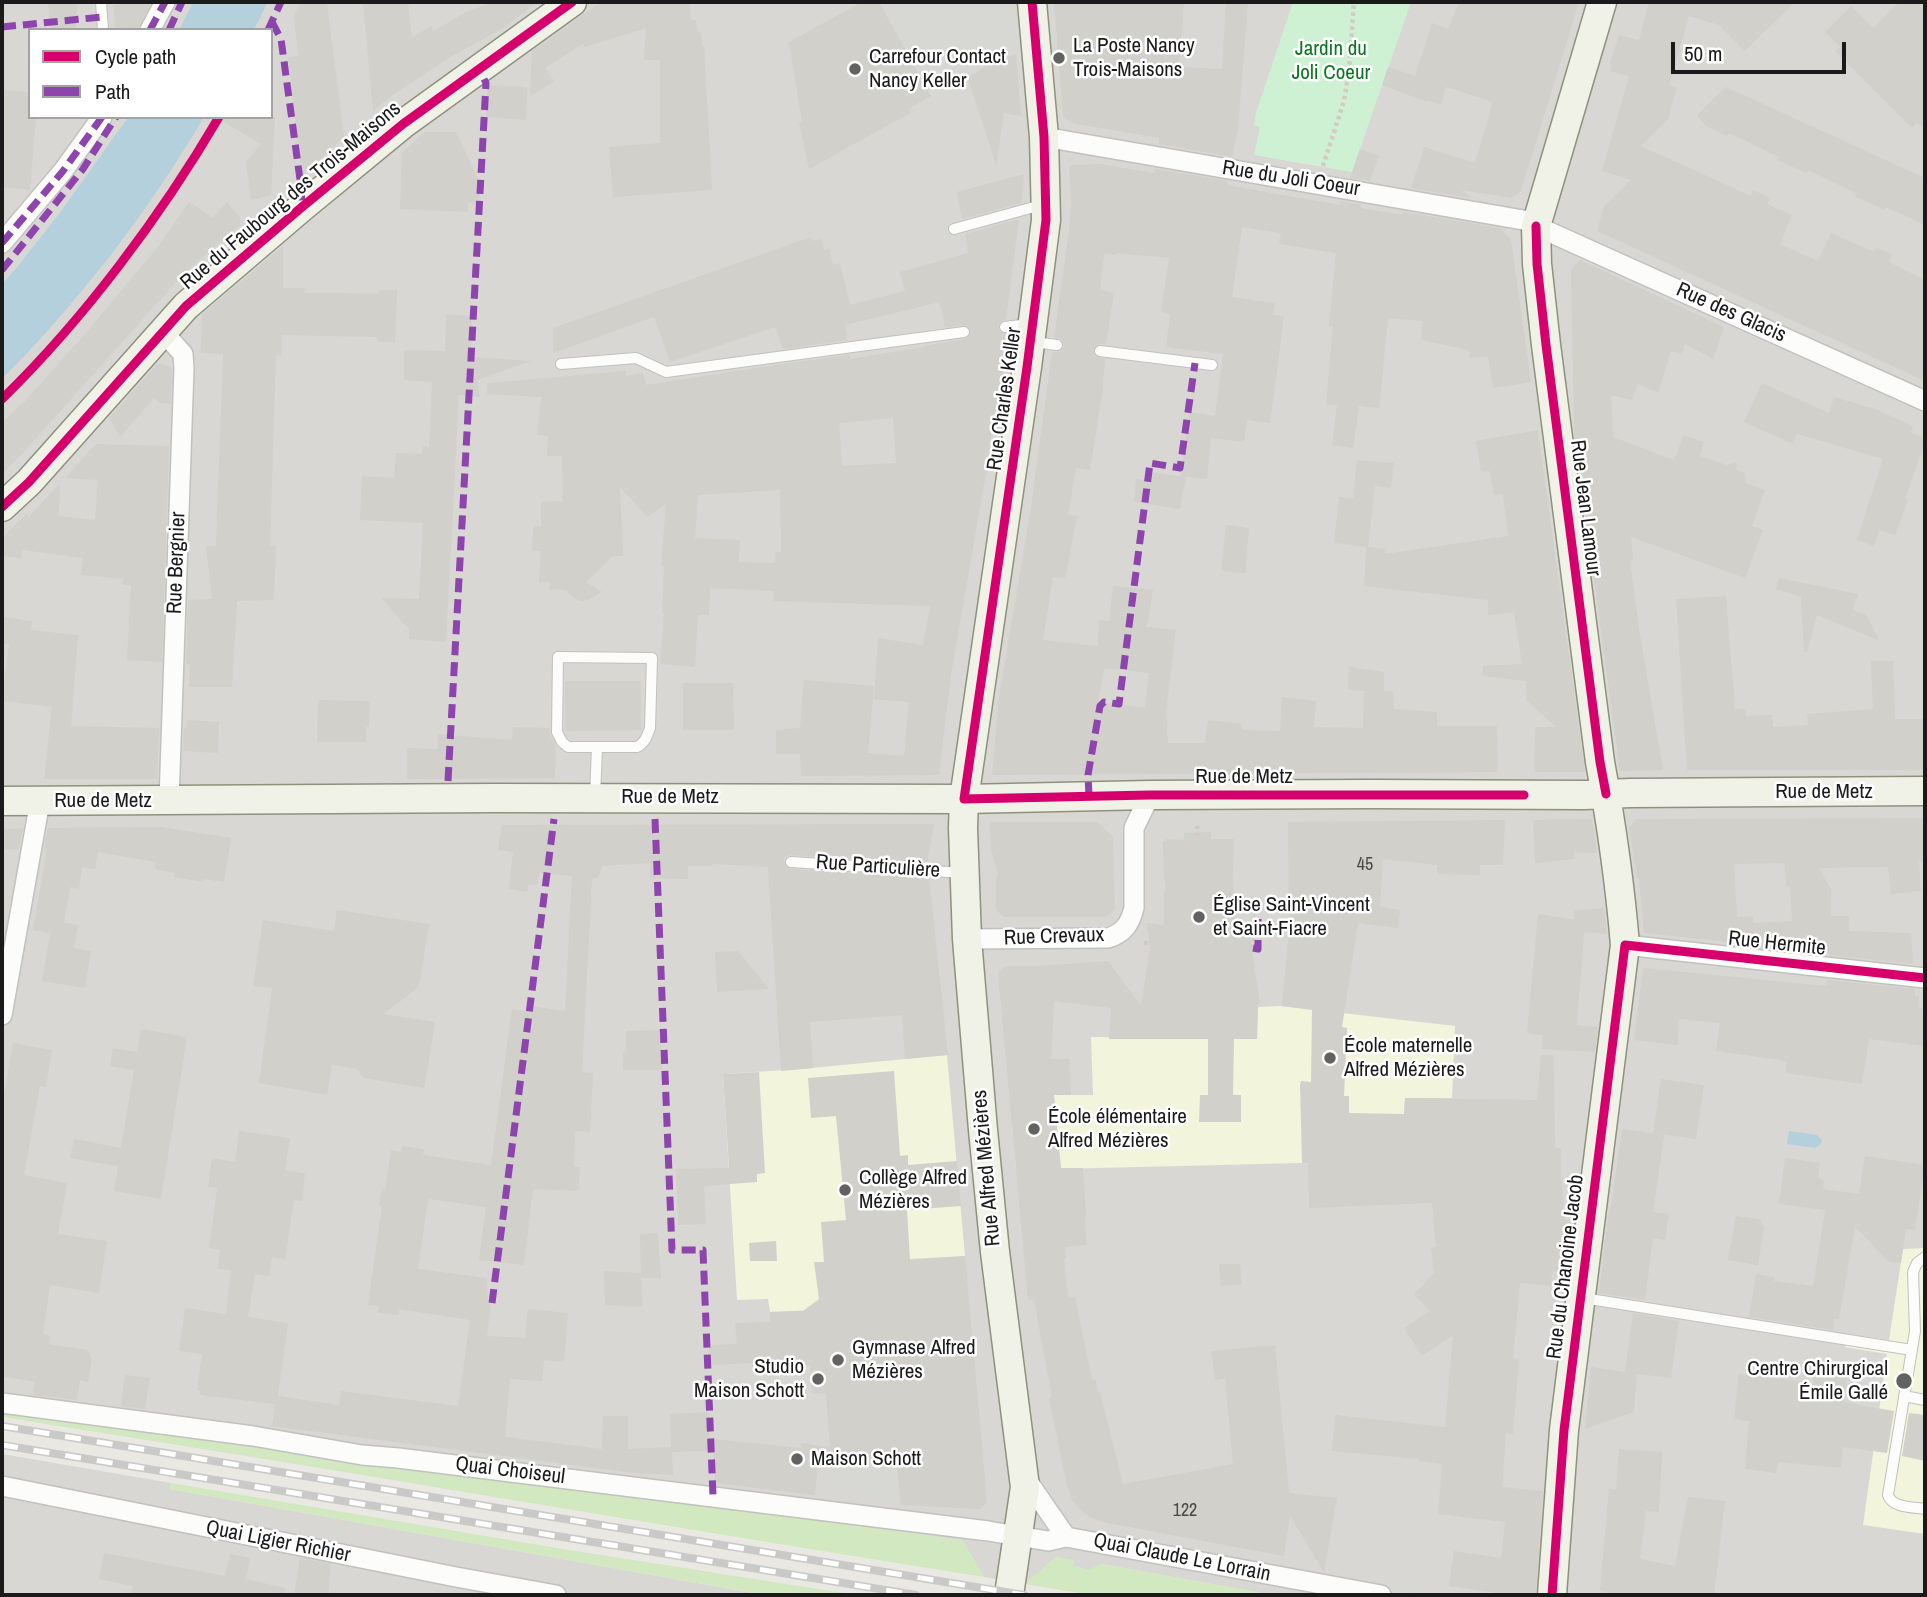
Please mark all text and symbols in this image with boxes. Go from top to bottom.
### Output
legend [28,28,273,119]
scale bar [1675,28,1850,72]
place label: La Poste Nancy Trois-Maisons [1073,33,1195,83]
park label: Jardin du Joli Coeur [1292,36,1370,86]
text: 50 m [1684,39,1722,68]
text: Cycle path [95,42,176,71]
place label: Carrefour Contact Nancy Keller [869,44,1006,94]
marker: La Poste Nancy Trois-Maisons [1051,50,1067,66]
marker: Carrefour Contact Nancy Keller [847,61,863,77]
text: Path [95,77,130,106]
street label: Rue du Faubourg des Trois-Maisons [176,96,406,296]
street label: Rue du Joli Coeur [1220,156,1362,202]
street label: Rue des Glacis [1672,278,1790,348]
street label: Rue Charles Keller [982,326,1028,472]
street label: Rue Jean Lamour [1564,439,1606,577]
street label: Rue Bergnier [163,511,191,615]
street label: Rue de Metz [1195,764,1293,790]
street label: Rue de Metz [1775,779,1873,805]
street label: Rue de Metz [621,784,719,810]
street label: Rue de Metz [54,788,152,814]
street label: Rue Particulière [815,850,941,884]
house number: 45 [1357,854,1373,876]
place label: Église Saint-Vincent et Saint-Fiacre [1213,892,1370,942]
marker: Église Saint-Vincent et Saint-Fiacre [1191,909,1207,925]
street label: Rue Crevaux [1003,923,1105,951]
street label: Rue Hermite [1727,926,1827,962]
place label: École maternelle Alfred Mézières [1344,1033,1472,1083]
marker: École maternelle Alfred Mézières [1322,1050,1338,1066]
street label: Rue Alfred Mézières [968,1089,1006,1247]
place label: École élémentaire Alfred Mézières [1048,1104,1187,1154]
marker: École élémentaire Alfred Mézières [1026,1121,1042,1137]
place label: Collège Alfred Mézières [859,1165,967,1215]
street label: Rue du Chanoine Jacob [1542,1173,1590,1361]
marker: Collège Alfred Mézières [837,1182,853,1198]
place label: Gymnase Alfred Mézières [852,1335,975,1385]
marker: Gymnase Alfred Mézières [830,1352,846,1368]
place label: Studio Maison Schott [694,1354,804,1404]
place label: Centre Chirurgical Émile Gallé [1747,1356,1888,1406]
marker: Studio Maison Schott [810,1371,826,1387]
marker: Centre Chirurgical Émile Gallé [1894,1371,1914,1391]
place label: Maison Schott [811,1446,921,1472]
marker: Maison Schott [789,1451,805,1467]
street label: Quai Choiseul [454,1452,566,1490]
house number: 122 [1173,1500,1197,1522]
street label: Quai Ligier Richier [204,1516,352,1568]
street label: Quai Claude Le Lorrain [1091,1528,1273,1588]

